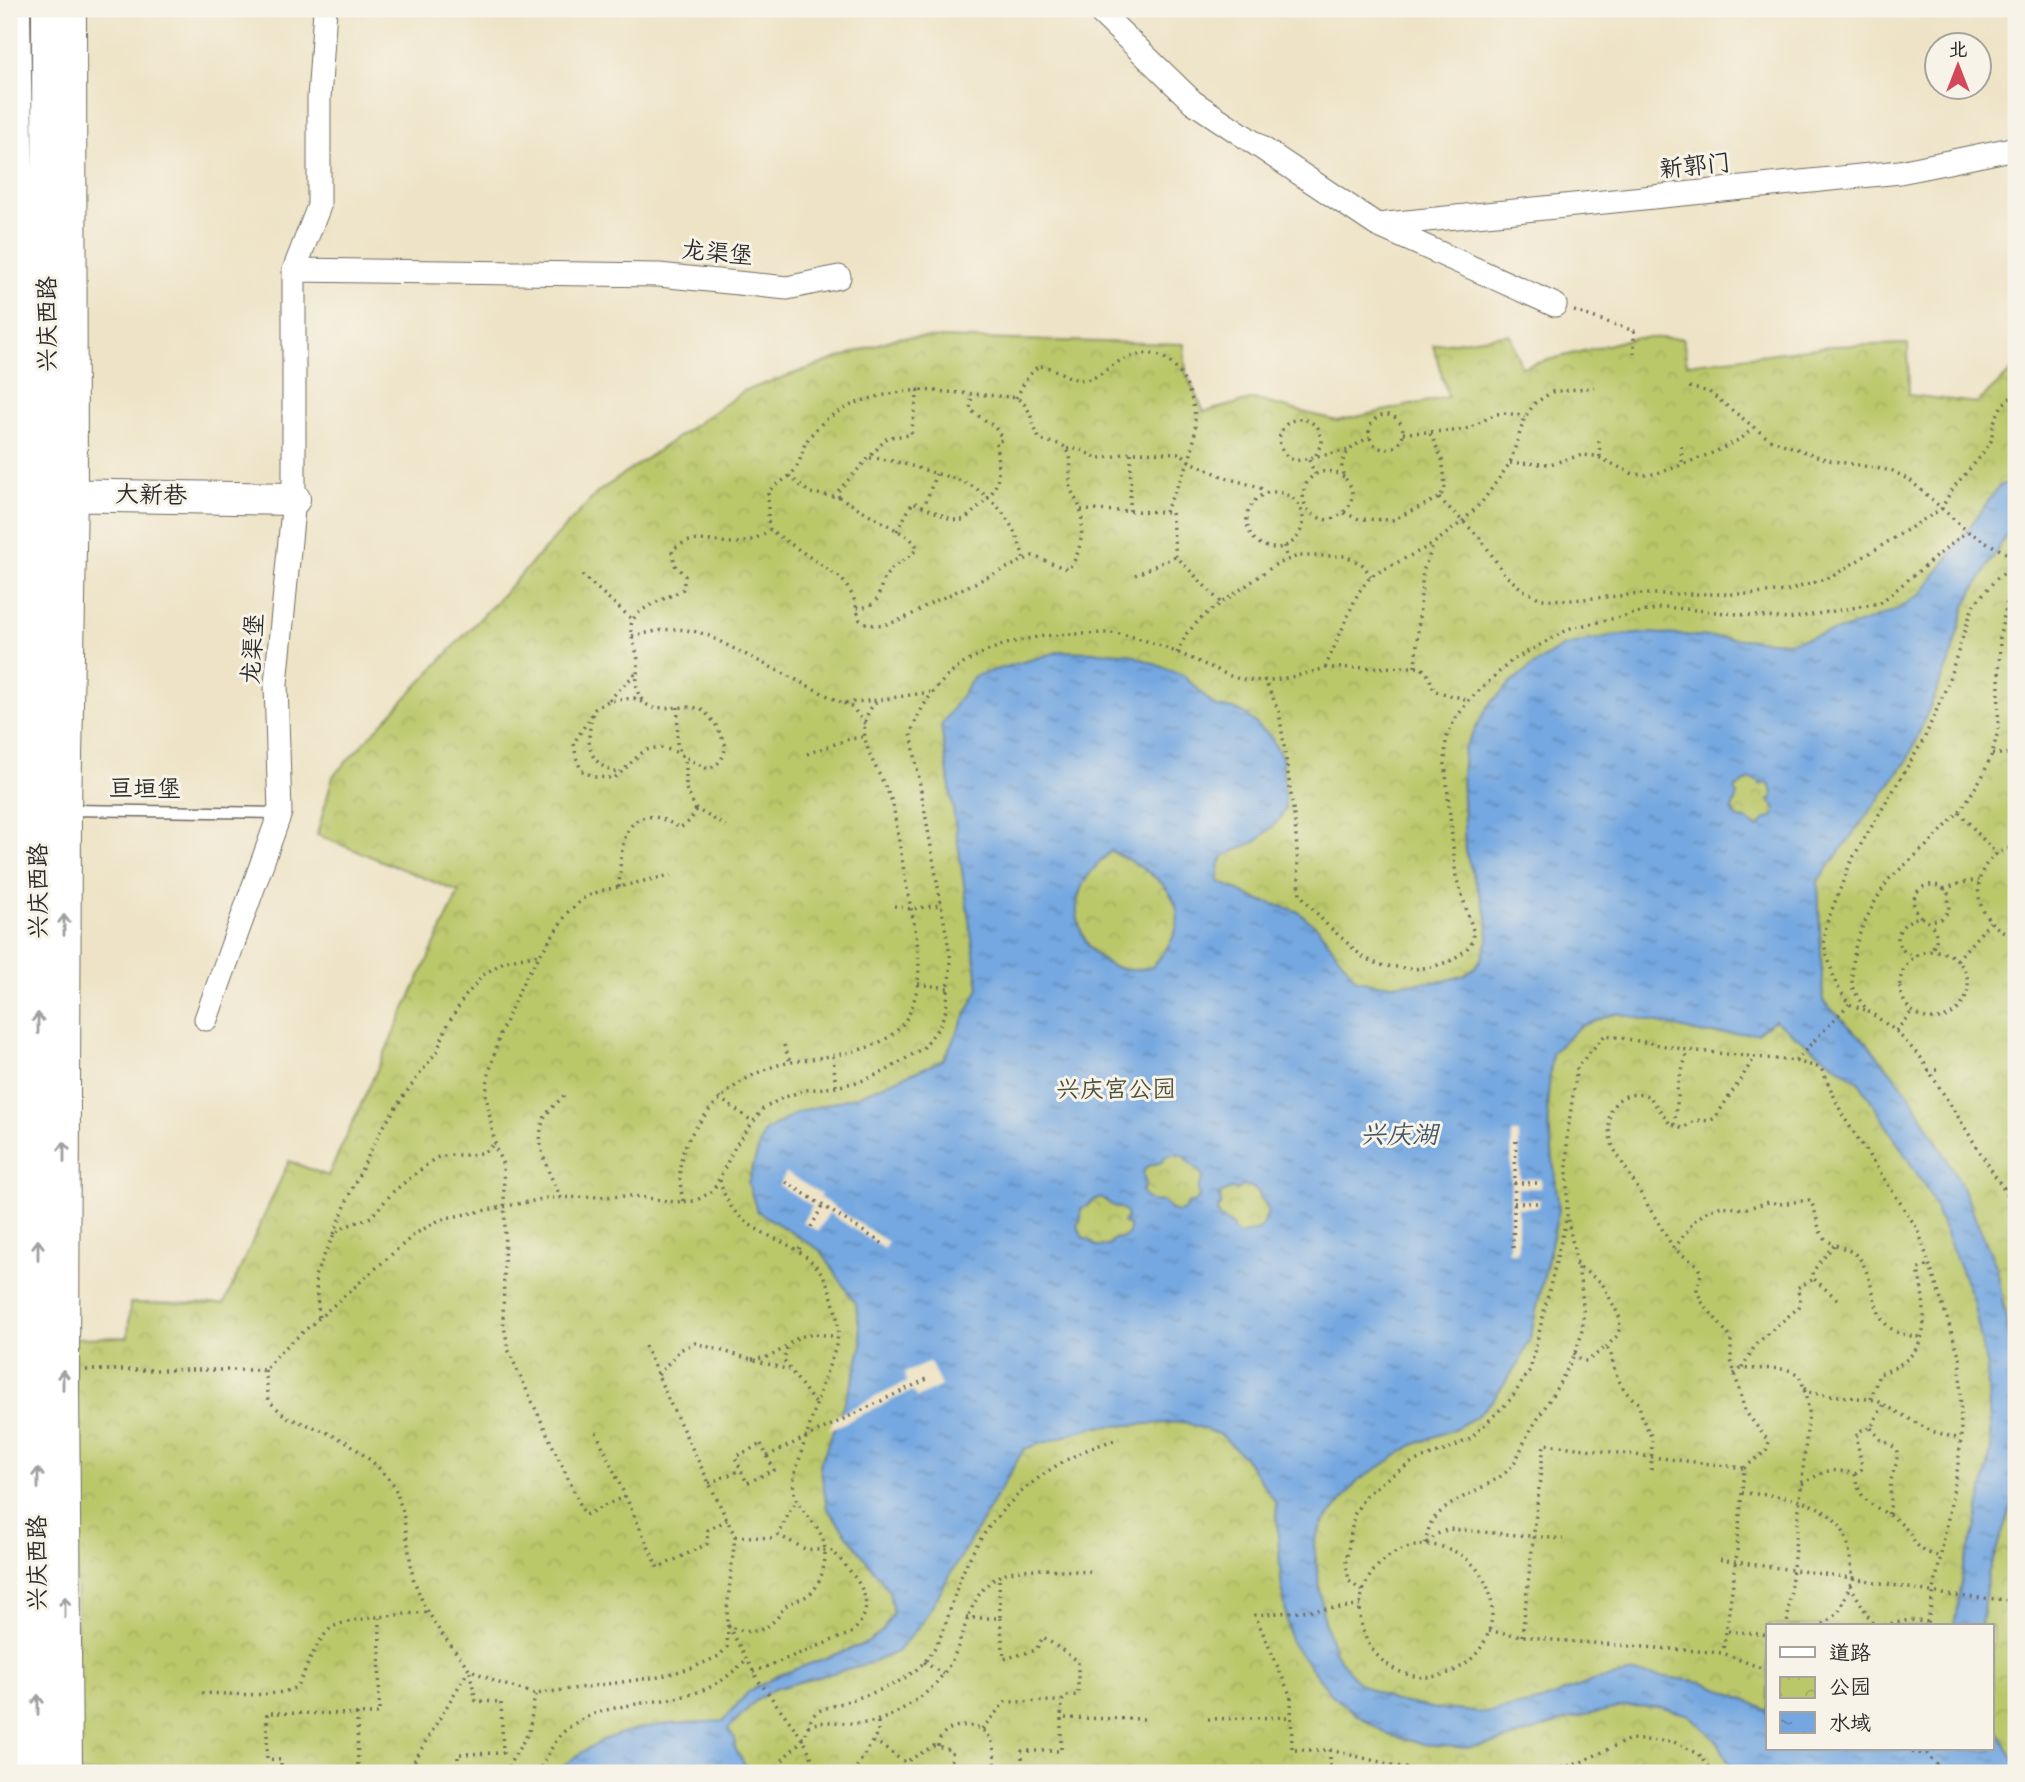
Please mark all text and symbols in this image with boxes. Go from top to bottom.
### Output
north arrow [1924,32,1994,102]
text: 北 [1948,36,1968,66]
street label: 新郭门 [1657,144,1733,190]
street label: 龙渠堡 [679,231,755,277]
street label: 兴庆西路 [29,276,68,372]
street label: 大新巷 [115,476,187,516]
street label: 龙渠堡 [232,612,276,686]
street label: 亘垣堡 [109,770,181,810]
street label: 兴庆西路 [20,843,59,939]
one-way arrow [57,913,71,936]
one-way arrow [31,1011,45,1034]
park label: 兴庆宫公园 [1056,1071,1176,1110]
water label: 兴庆湖 [1360,1115,1441,1157]
one-way arrow [57,1141,71,1164]
one-way arrow [31,1239,45,1262]
one-way arrow [56,1368,70,1391]
one-way arrow [31,1466,45,1489]
street label: 兴庆西路 [19,1515,58,1611]
one-way arrow [58,1596,71,1619]
legend [1766,1624,1994,1750]
text: 道路 [1829,1638,1871,1671]
text: 公园 [1829,1672,1871,1705]
one-way arrow [31,1694,45,1717]
text: 水域 [1829,1708,1871,1741]

